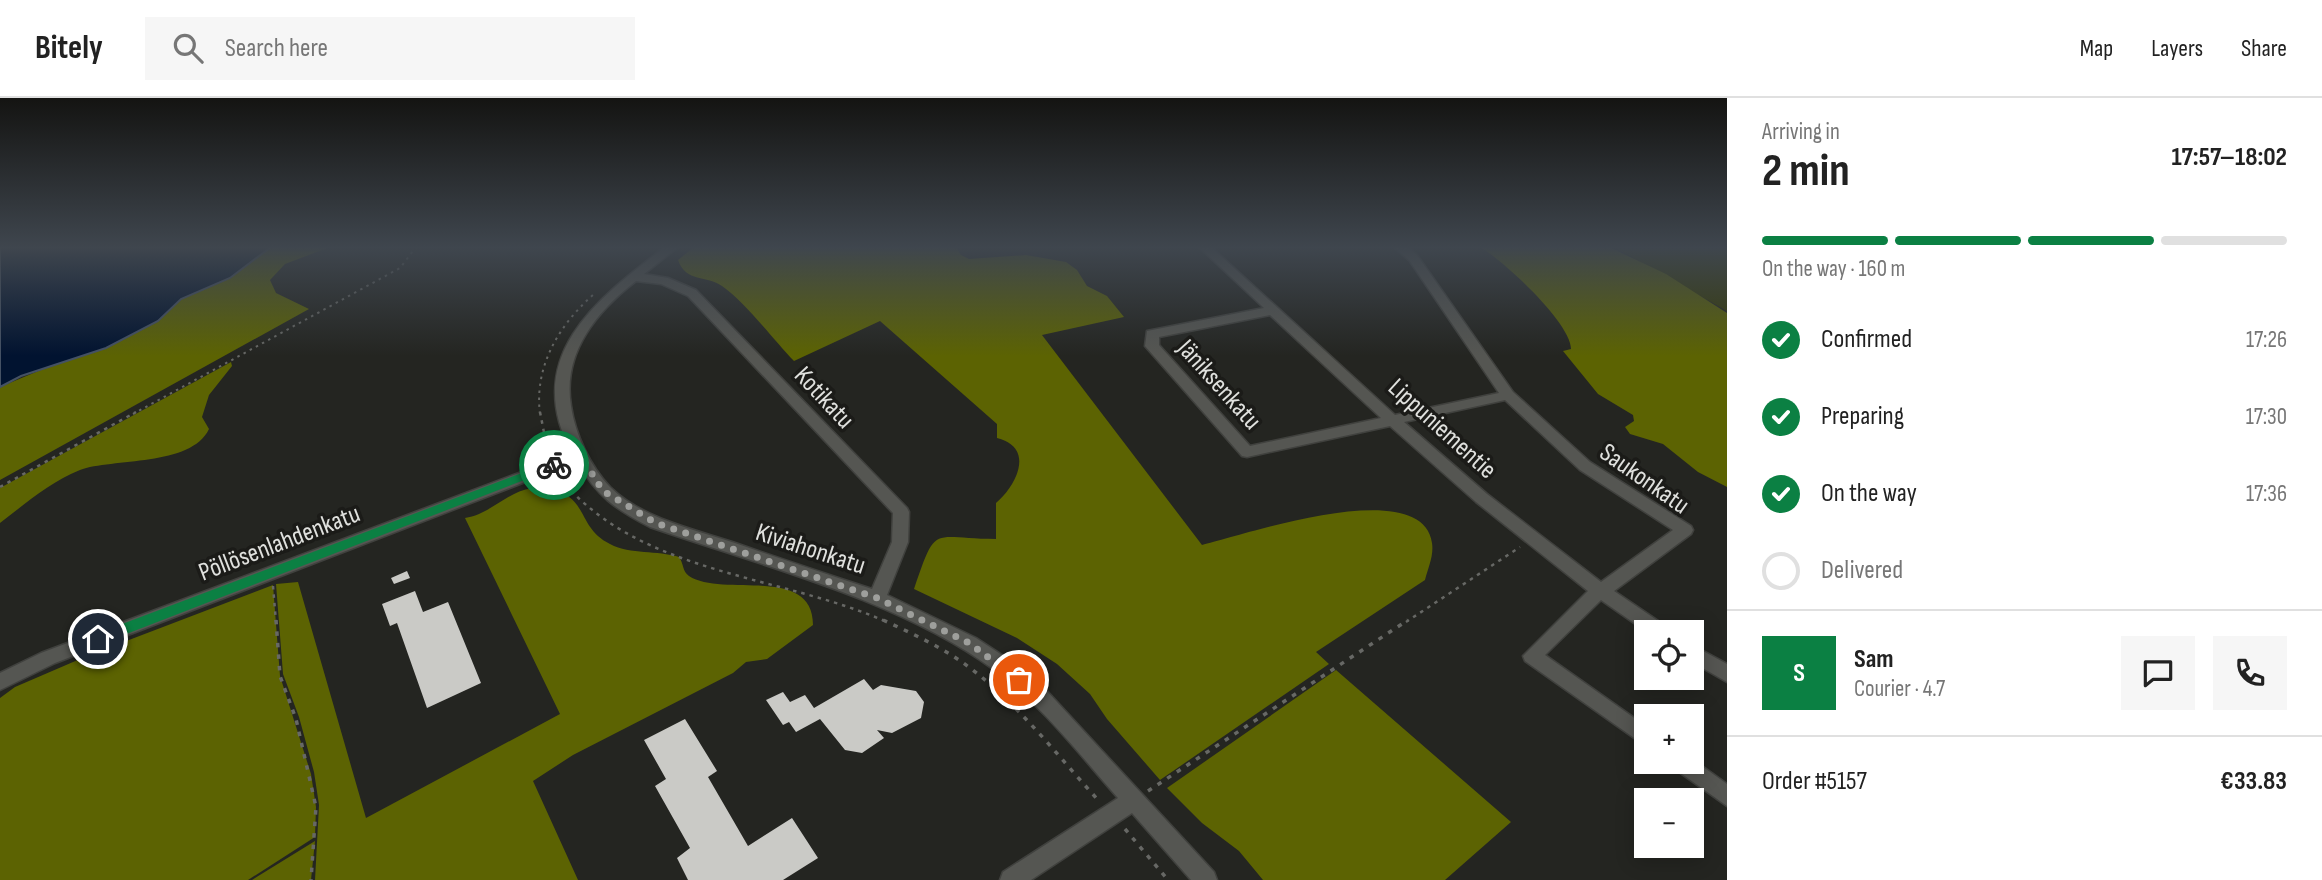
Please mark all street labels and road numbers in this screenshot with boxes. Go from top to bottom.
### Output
street label: Jäniksenkatu [1170,333,1267,436]
street label: Kotikatu [787,361,860,436]
street label: Lippuniementie [1381,372,1503,486]
street label: Saukonkatu [1593,437,1695,521]
street label: Pöllösenlahdenkatu [194,498,365,588]
street label: Kiviahonkatu [752,517,869,582]

